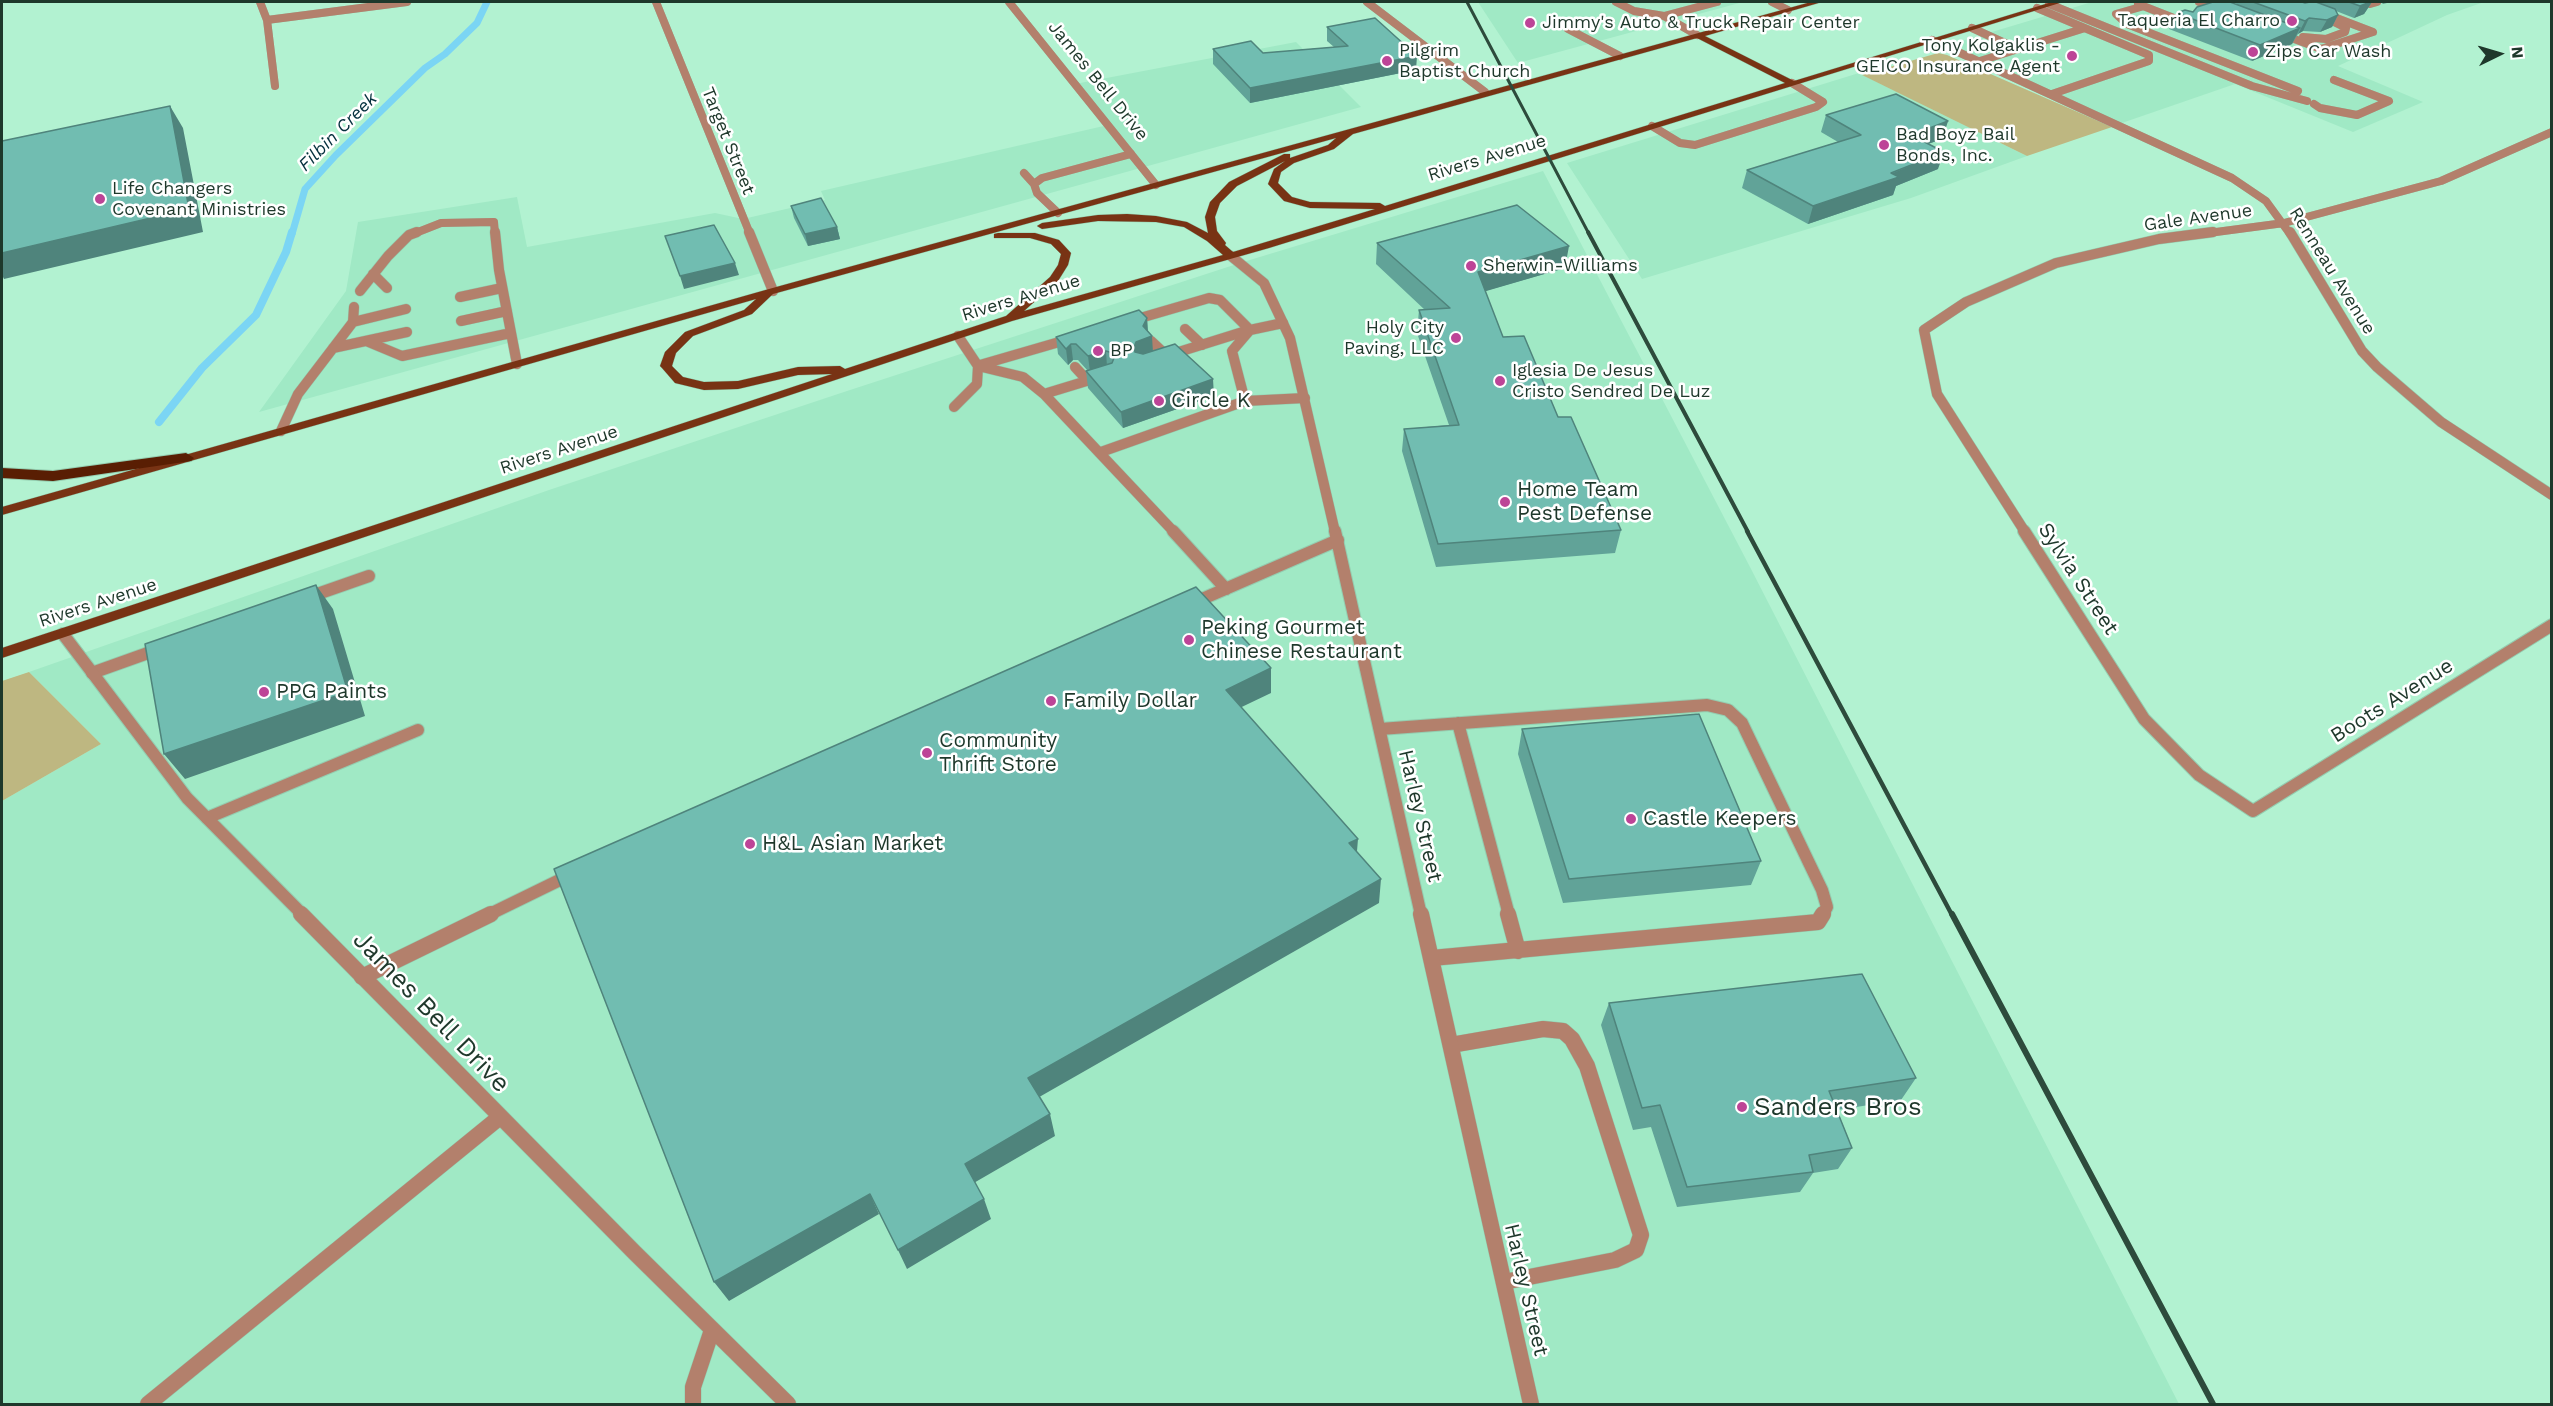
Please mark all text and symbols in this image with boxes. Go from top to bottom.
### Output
place label: Taqueria El Charro [2118,10,2280,32]
place label: Jimmy's Auto & Truck Repair Center [1542,12,1860,34]
marker: Taqueria El Charro [2285,14,2299,28]
marker: Jimmy's Auto & Truck Repair Center [1523,16,1537,30]
street label: James Bell Drive [1043,17,1153,145]
north arrow [2469,24,2529,84]
place label: Tony Kolgaklis - GEICO Insurance Agent [1856,35,2060,78]
place label: Pilgrim Baptist Church [1399,40,1530,82]
place label: Zips Car Wash [2265,41,2391,63]
marker: Zips Car Wash [2246,45,2260,59]
text: N [2507,46,2527,59]
marker: Tony Kolgaklis - GEICO Insurance Agent [2065,49,2079,63]
marker: Pilgrim Baptist Church [1380,54,1394,68]
street label: Target Street [697,84,759,198]
water label: Filbin Creek [294,88,382,176]
place label: Bad Boyz Bail Bonds, Inc. [1896,124,2015,166]
street label: Rivers Avenue [1425,130,1549,186]
marker: Bad Boyz Bail Bonds, Inc. [1877,138,1891,152]
place label: Life Changers Covenant Ministries [112,178,286,220]
marker: Life Changers Covenant Ministries [93,192,107,206]
street label: Gale Avenue [2143,200,2253,236]
street label: Renneau Avenue [2284,203,2380,339]
place label: Sherwin-Williams [1483,255,1638,277]
marker: Sherwin-Williams [1464,259,1478,273]
street label: Rivers Avenue [959,270,1083,326]
place label: Holy City Paving, LLC [1344,317,1444,360]
marker: Holy City Paving, LLC [1449,331,1463,345]
place label: BP [1110,340,1133,362]
marker: BP [1091,344,1105,358]
place label: Iglesia De Jesus Cristo Sendred De Luz [1512,360,1710,403]
marker: Iglesia De Jesus Cristo Sendred De Luz [1493,374,1507,388]
place label: Circle K [1171,388,1250,414]
marker: Circle K [1152,394,1166,408]
street label: Rivers Avenue [497,421,621,479]
place label: Home Team Pest Defense [1517,477,1652,527]
marker: Home Team Pest Defense [1498,495,1512,509]
street label: Sylvia Street [2032,518,2124,640]
street label: Rivers Avenue [36,574,160,632]
place label: Peking Gourmet Chinese Restaurant [1201,615,1402,665]
marker: Peking Gourmet Chinese Restaurant [1182,633,1196,647]
street label: Boots Avenue [2326,653,2458,749]
place label: PPG Paints [276,679,387,705]
marker: PPG Paints [257,685,271,699]
place label: Family Dollar [1063,688,1197,714]
marker: Family Dollar [1044,694,1058,708]
place label: Community Thrift Store [939,728,1057,778]
marker: Community Thrift Store [920,746,934,760]
street label: Harley Street [1393,747,1447,885]
place label: Castle Keepers [1643,806,1796,832]
marker: Castle Keepers [1624,812,1638,826]
place label: H&L Asian Market [762,831,943,857]
marker: H&L Asian Market [743,837,757,851]
street label: James Bell Drive [346,925,516,1099]
place label: Sanders Bros [1754,1091,1922,1123]
marker: Sanders Bros [1735,1100,1749,1114]
street label: Harley Street [1499,1221,1553,1359]

